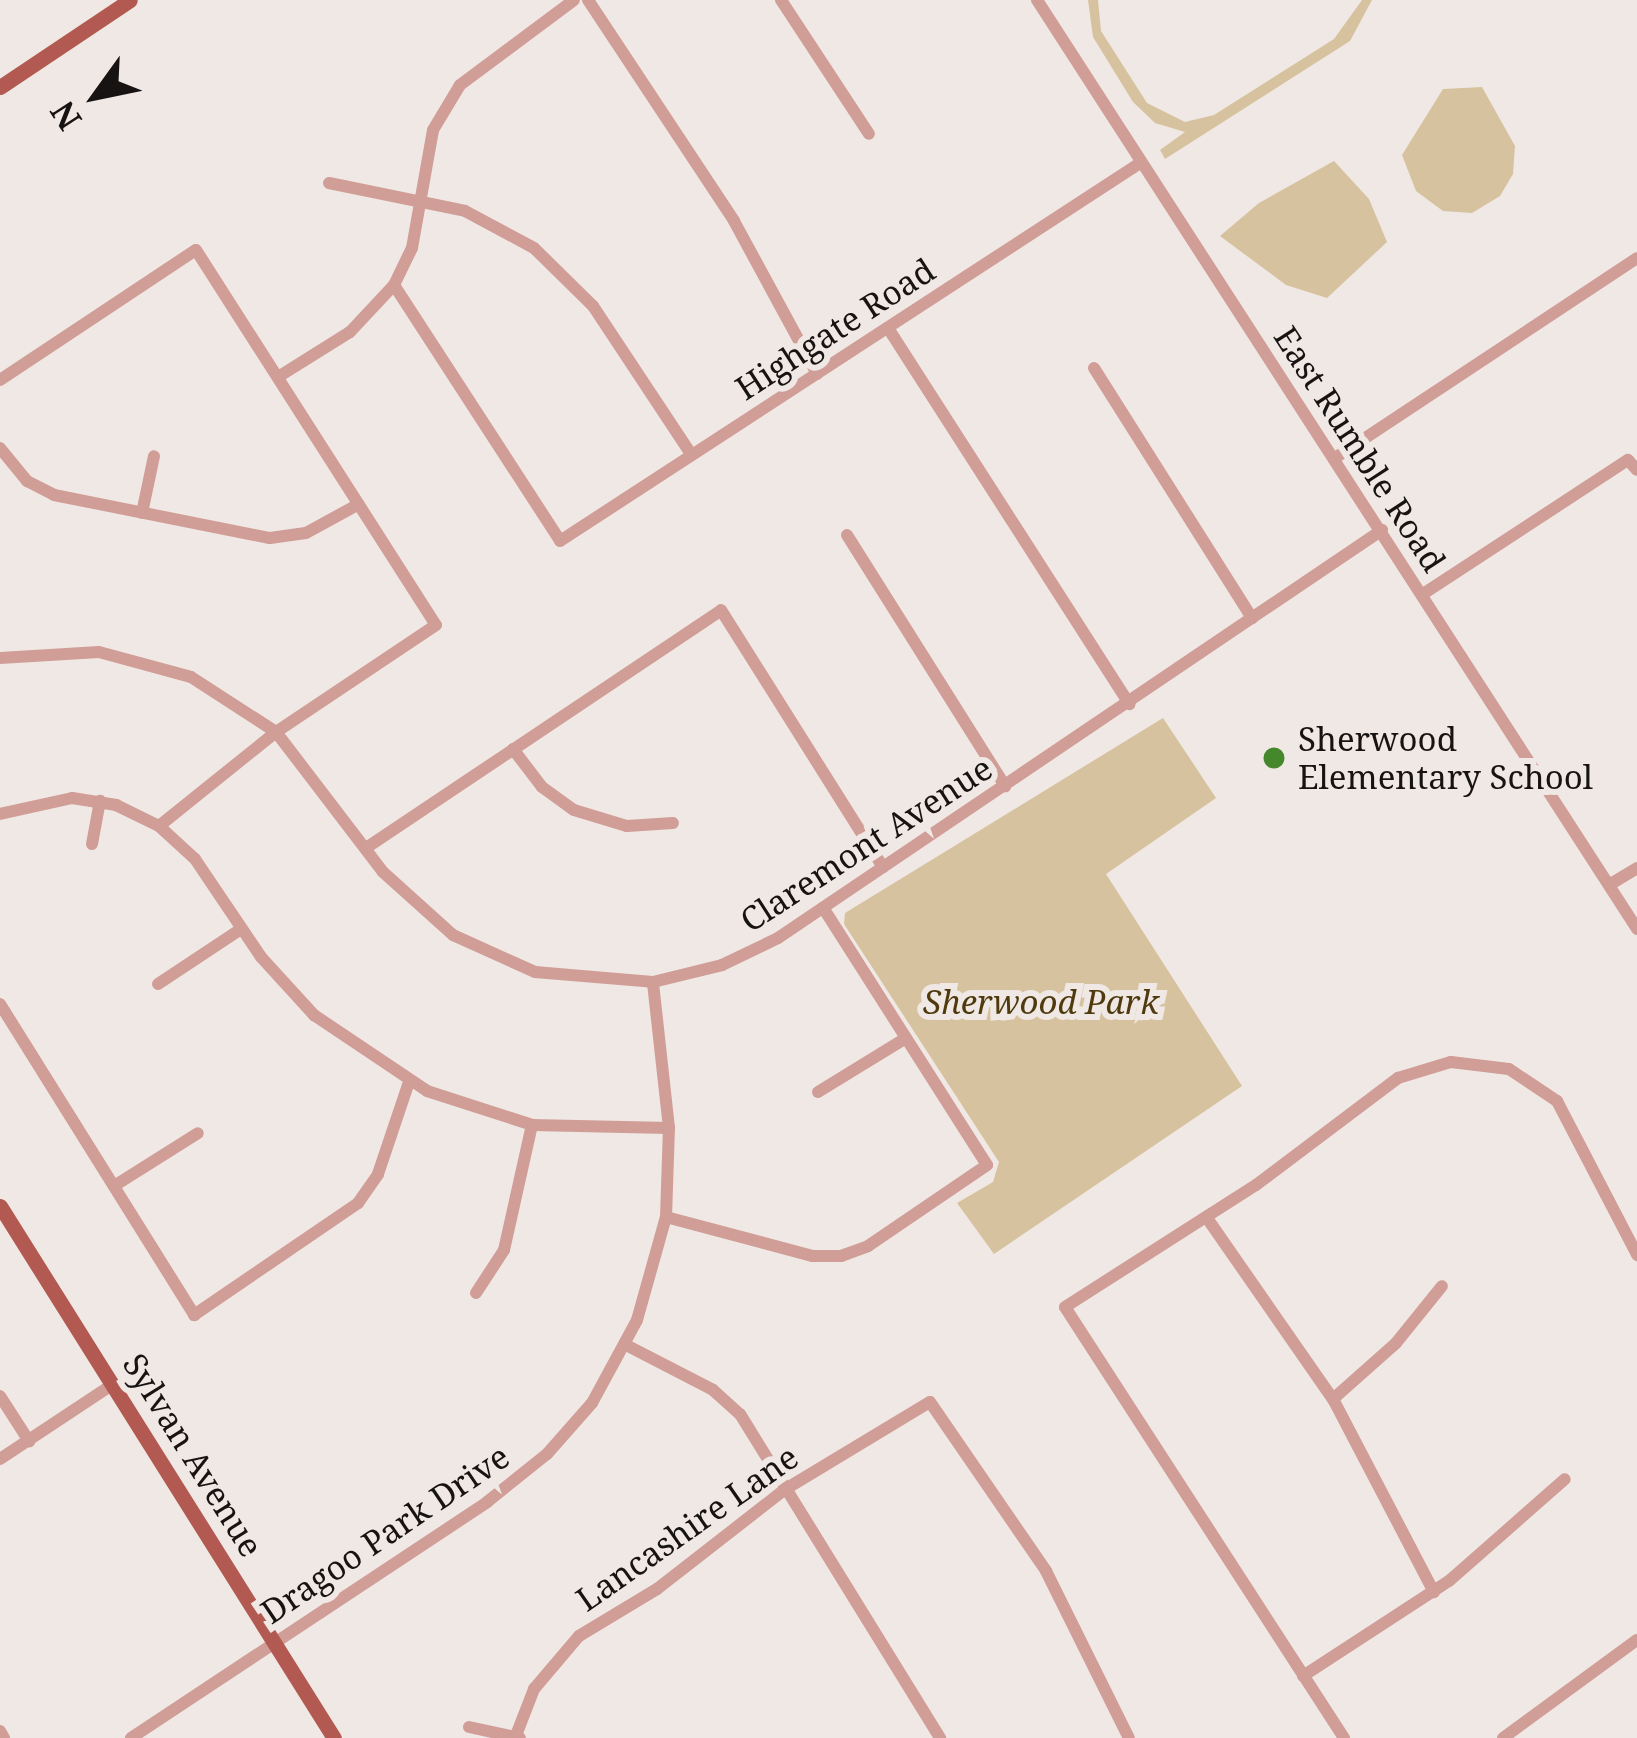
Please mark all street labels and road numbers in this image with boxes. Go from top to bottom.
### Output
street label: Highgate Road [728,250,942,408]
street label: East Rumble Road [1266,319,1454,579]
street label: Claremont Avenue [733,748,999,940]
street label: Sylvan Avenue [115,1346,271,1564]
street label: Dragoo Park Drive [253,1436,517,1632]
street label: Lancashire Lane [569,1437,805,1619]

